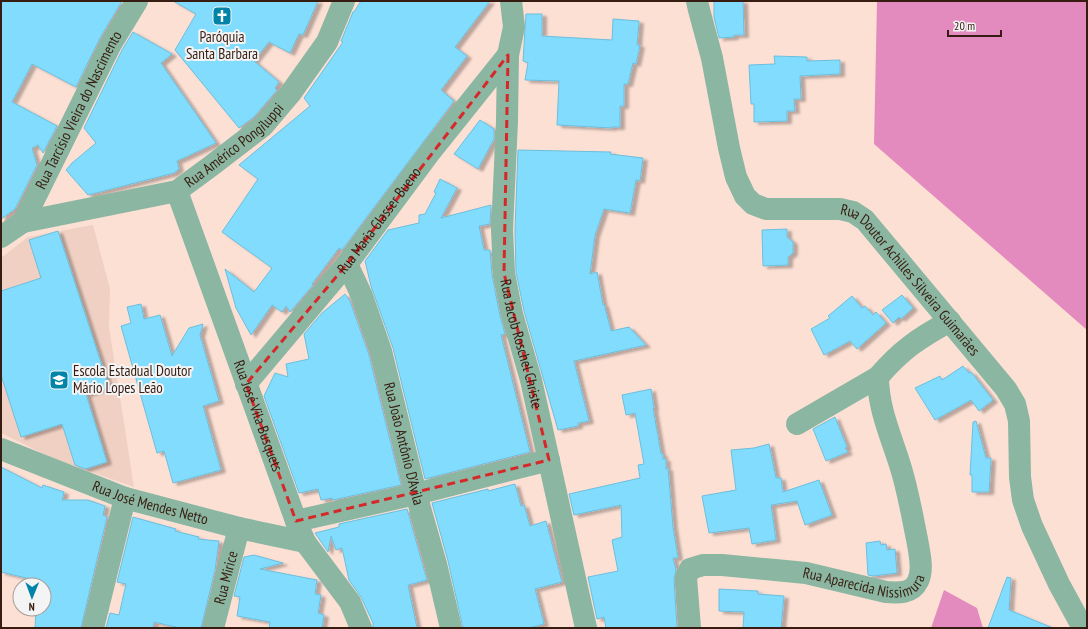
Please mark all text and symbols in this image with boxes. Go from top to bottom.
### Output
church icon: Paróquia Santa Barbara [211,5,233,27]
scale bar [948,12,1001,38]
text: 20 m [954,18,975,33]
street label: Rua Tarcísio Vieira do Nascimento [31,27,126,192]
place label: Paróquia Santa Barbara [186,27,258,63]
street label: Rua Américo Pongiluppi [180,99,287,191]
street label: Rua Maria Glasser Bueno [333,163,425,278]
street label: Rua Doutor Achilles Silveira Guimarães [839,199,984,359]
street label: Rua Jacob Roschel Christe [496,277,547,410]
street label: Rua José Vila Busquets [230,357,287,474]
place label: Escola Estadual Doutor Mário Lopes Leão [73,361,192,397]
school or university icon: Escola Estadual Doutor Mário Lopes Leão [48,369,70,391]
street label: Rua João Antônio D'Avila [380,380,429,507]
street label: Rua José Mendes Netto [90,476,210,528]
street label: Rua Mirice [210,549,242,606]
street label: Rua Aparecida Nissimura [801,563,929,602]
north arrow [12,577,52,617]
text: N [29,600,35,614]

